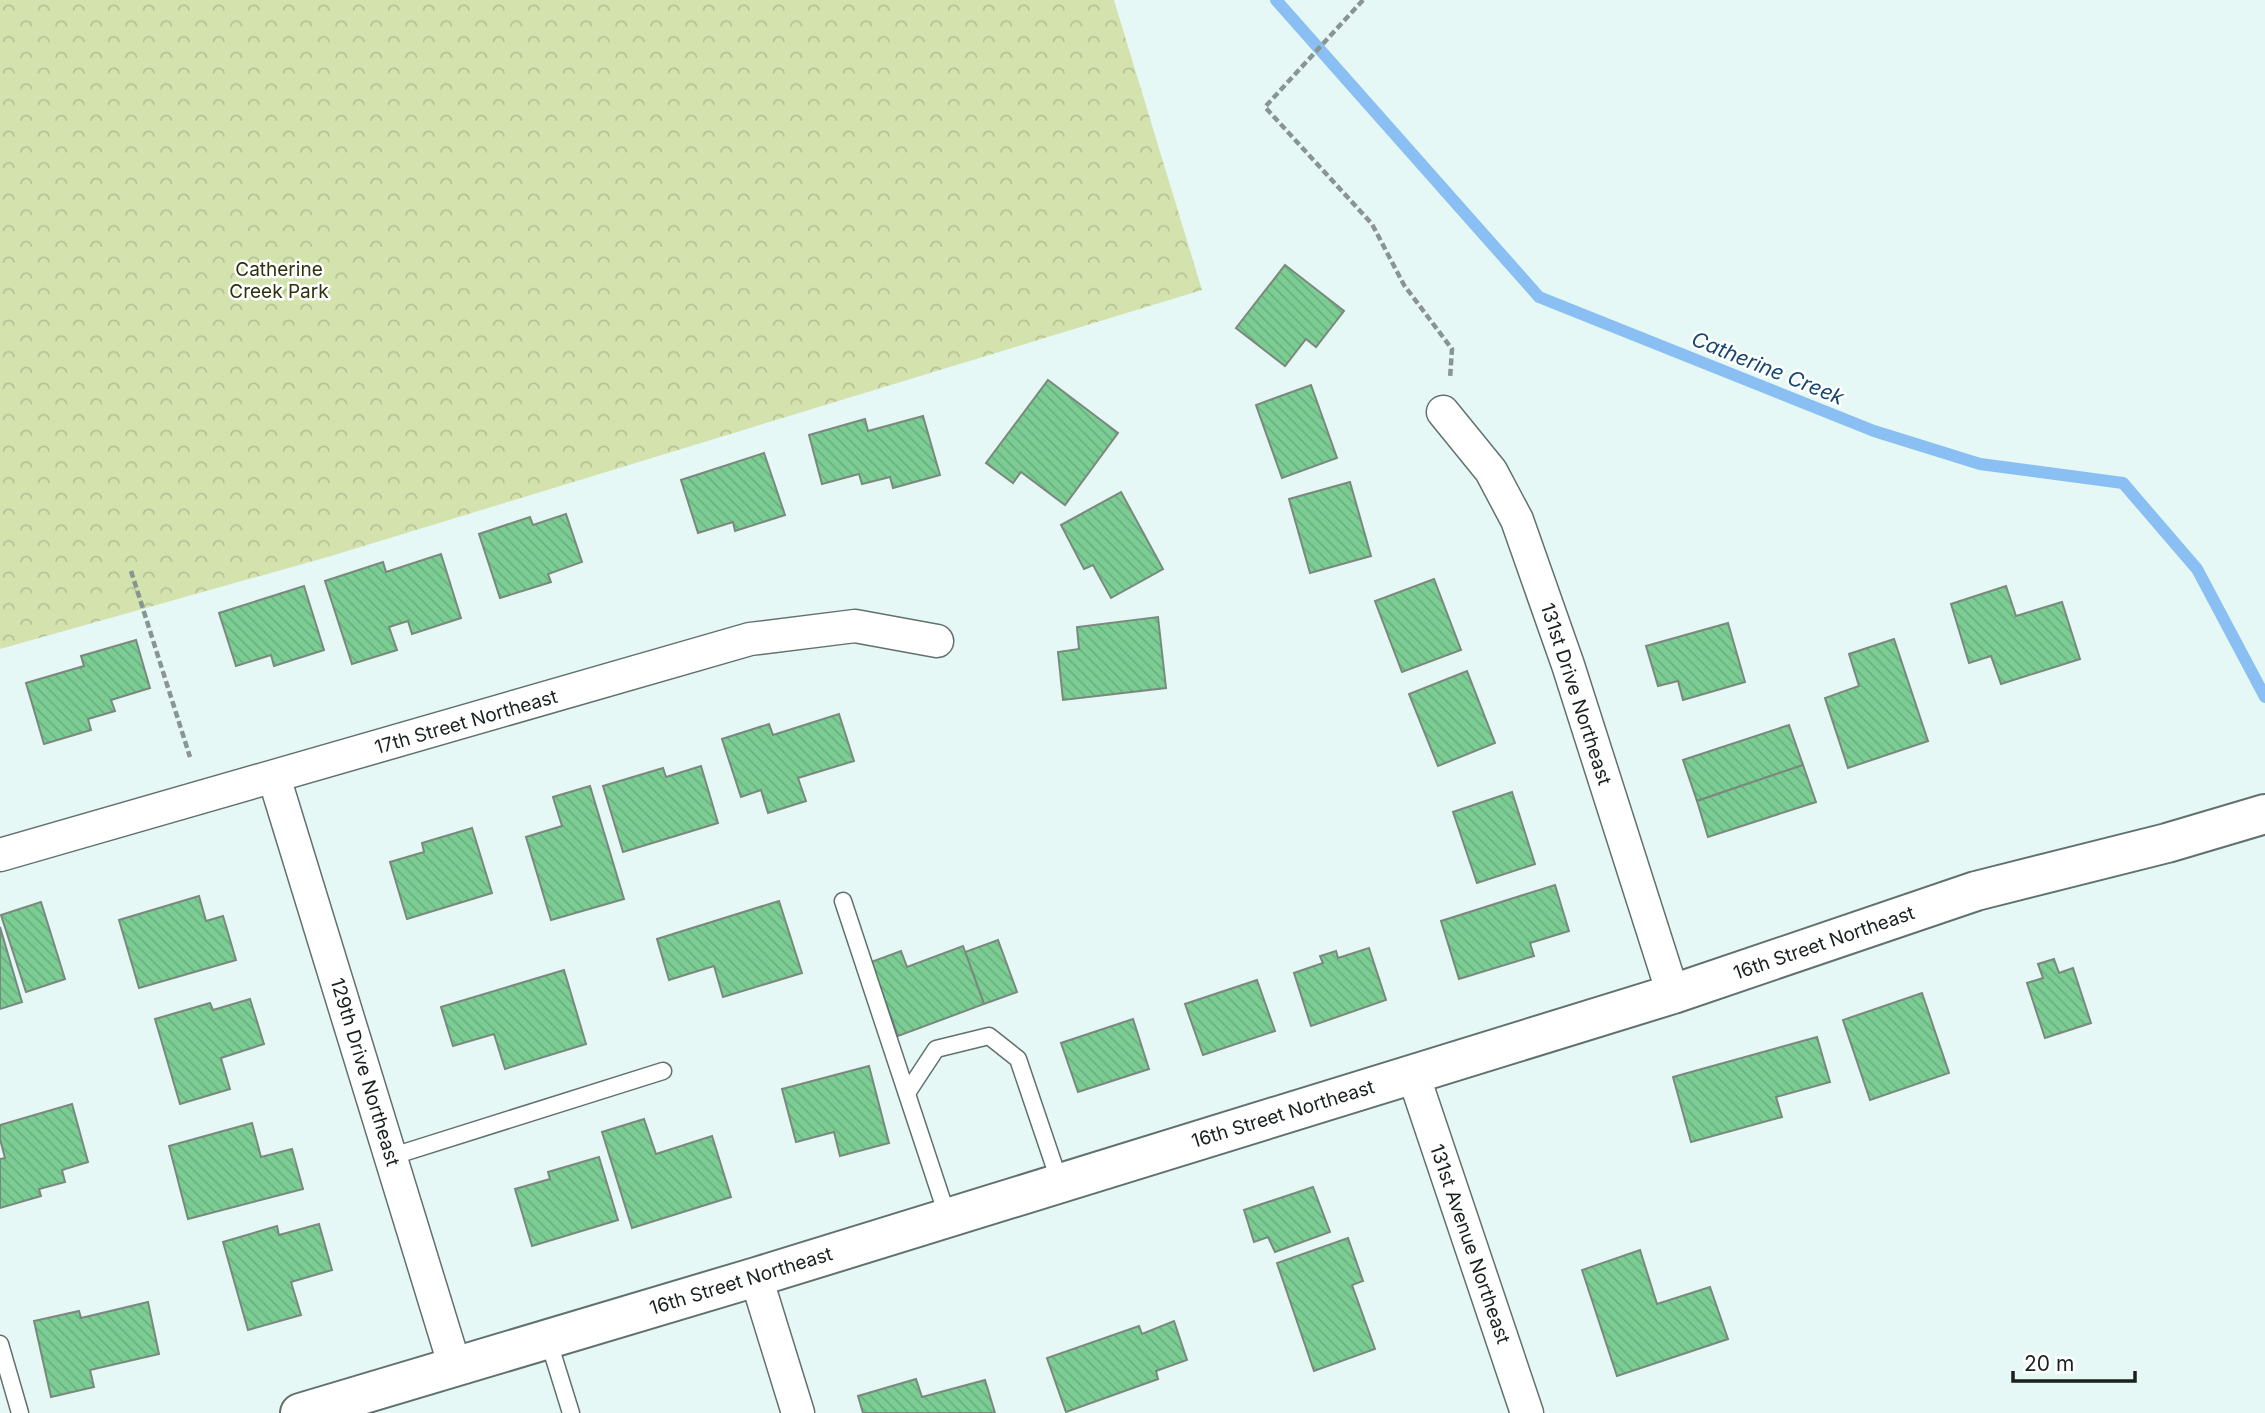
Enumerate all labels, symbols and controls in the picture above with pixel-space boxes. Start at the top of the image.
park label: Catherine Creek Park [229,258,329,303]
water label: Catherine Creek [1688,326,1848,410]
street label: 131st Drive Northeast [1536,600,1616,788]
street label: 17th Street Northeast [372,685,560,759]
street label: 16th Street Northeast [1730,901,1918,985]
street label: 129th Drive Northeast [325,975,405,1169]
street label: 16th Street Northeast [1189,1075,1377,1153]
street label: 131st Avenue Northeast [1425,1141,1515,1347]
street label: 16th Street Northeast [647,1242,835,1320]
scale bar [2013,1340,2136,1384]
text: 20 m [2024,1351,2074,1376]

